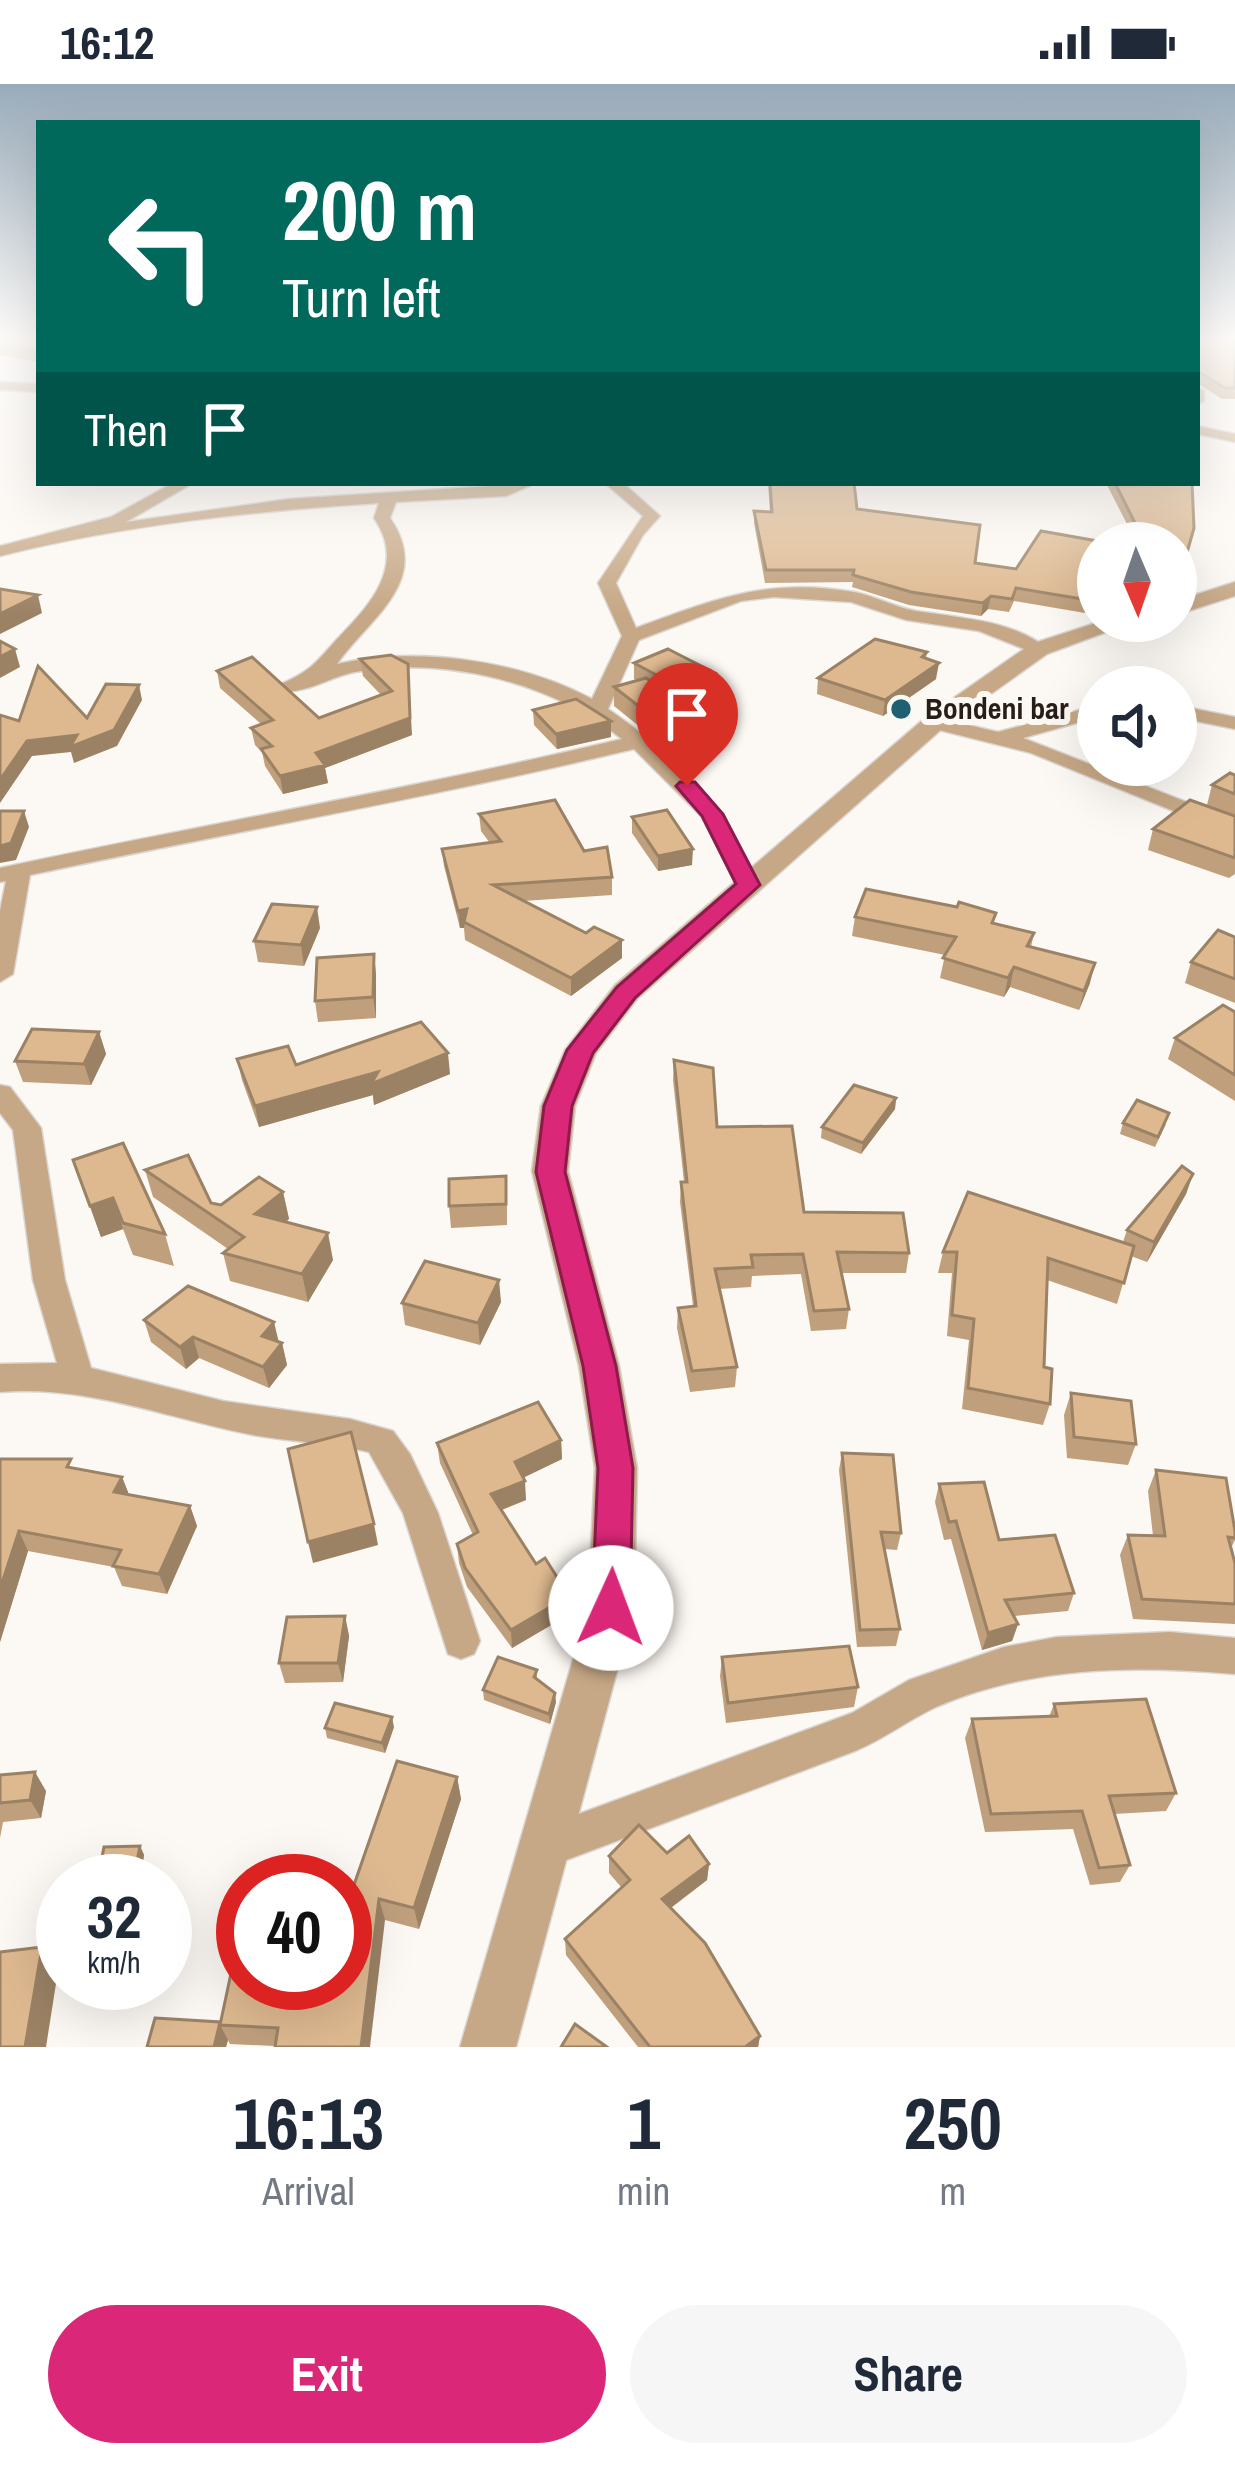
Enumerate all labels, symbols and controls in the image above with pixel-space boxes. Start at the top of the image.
text: 16:12 [60,12,154,73]
text: 200 m [282,153,477,266]
icon: left [84,168,240,324]
text: Turn left [282,261,441,334]
icon: arrive [192,396,258,462]
text: Then [84,399,168,460]
north arrow [1077,522,1197,642]
map controls [1077,522,1197,786]
pin [636,663,738,786]
button: sound [1077,666,1197,786]
icon: arrive [654,681,720,747]
place label: Bondeni bar [925,688,1069,728]
marker: Bondeni bar [888,696,914,722]
position arrow [548,1545,674,1671]
speed limit sign: 40 [216,1854,372,2010]
text: 32 [87,1876,141,1957]
text: km/h [87,1942,141,1982]
text: 16:13 [233,2074,384,2171]
text: 1 [627,2074,660,2171]
text: 250 [903,2074,1002,2171]
text: Arrival [262,2165,355,2217]
text: min [617,2165,670,2217]
text: m [939,2165,966,2217]
button: Exit [48,2305,606,2443]
button: Share [630,2305,1187,2443]

